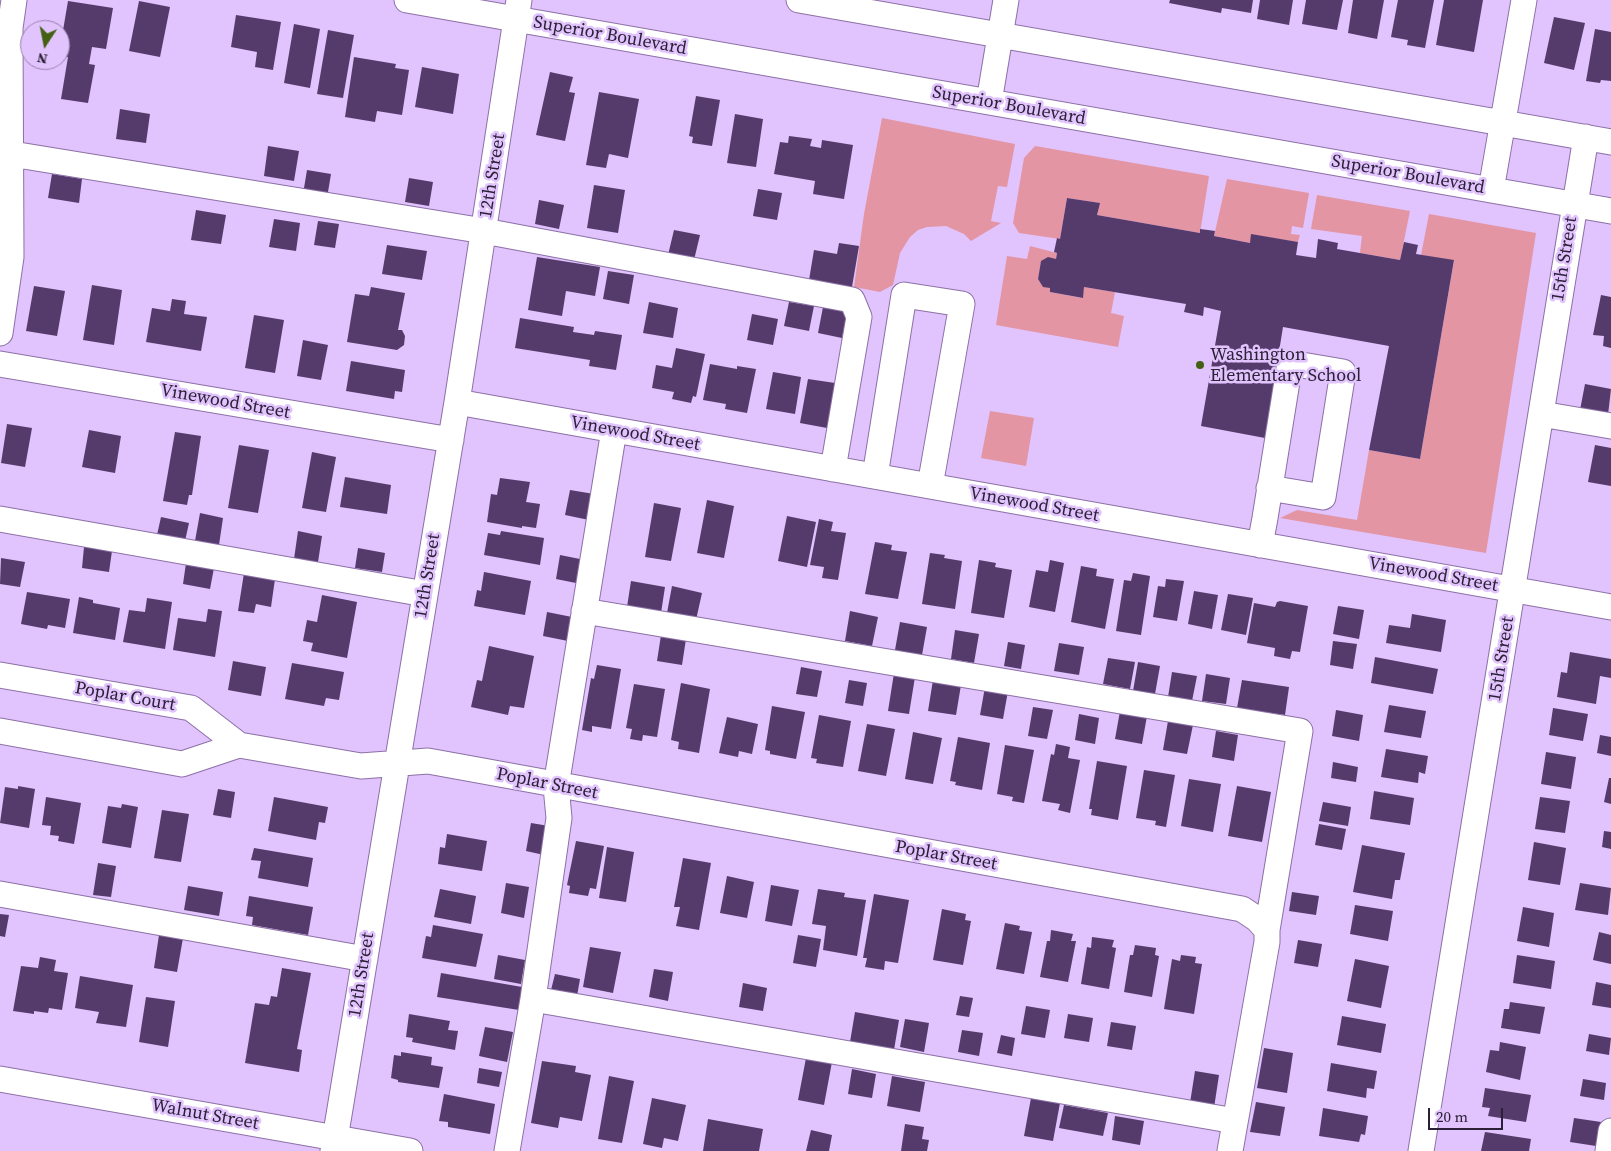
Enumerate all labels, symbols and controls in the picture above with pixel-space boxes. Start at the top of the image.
street label: Superior Boulevard [532,12,688,60]
north arrow [20,20,70,70]
text: N [35,48,49,70]
street label: Superior Boulevard [931,82,1087,130]
street label: 12th Street [476,132,510,220]
street label: Superior Boulevard [1330,151,1486,199]
street label: 15th Street [1548,215,1582,303]
place label: Washington Elementary School [1210,344,1361,386]
marker: Washington Elementary School [1194,359,1206,371]
street label: Vinewood Street [159,380,291,424]
street label: Vinewood Street [569,412,701,456]
street label: Vinewood Street [968,483,1100,527]
street label: 12th Street [411,532,445,620]
street label: Vinewood Street [1367,553,1499,597]
street label: 15th Street [1485,615,1519,703]
street label: Poplar Court [73,678,177,716]
street label: Poplar Street [494,764,600,804]
street label: Poplar Street [893,836,999,876]
street label: 12th Street [345,931,379,1019]
street label: Walnut Street [150,1095,260,1135]
scale bar [1431,1098,1506,1130]
text: 20 m [1436,1106,1468,1127]

